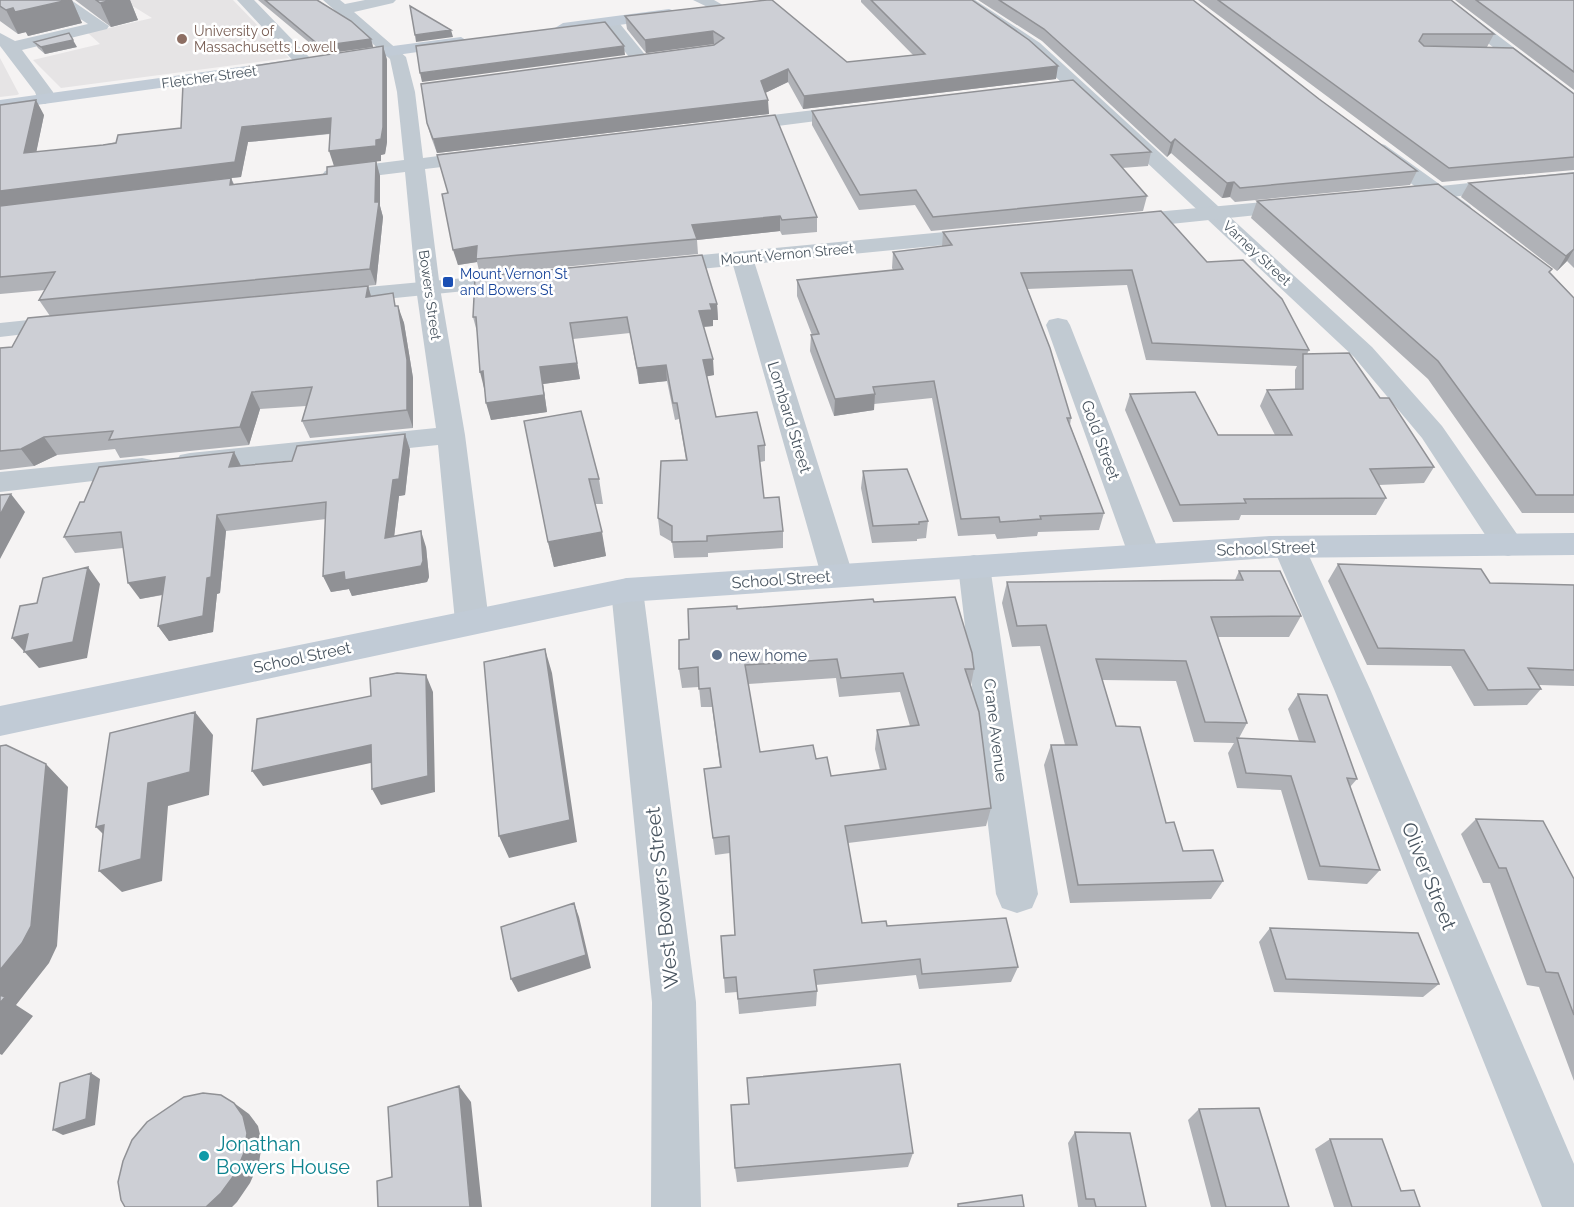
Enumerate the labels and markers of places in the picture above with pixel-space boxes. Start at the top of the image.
place label: University of Massachusetts Lowell [194,23,337,55]
marker: University of Massachusetts Lowell [175,32,189,46]
place label: Mount Vernon St and Bowers St [460,266,568,298]
marker: Mount Vernon St and Bowers St [441,275,455,289]
place label: new home [729,646,807,665]
marker: new home [710,648,724,662]
place label: Jonathan Bowers House [216,1132,350,1179]
marker: Jonathan Bowers House [197,1149,211,1163]

